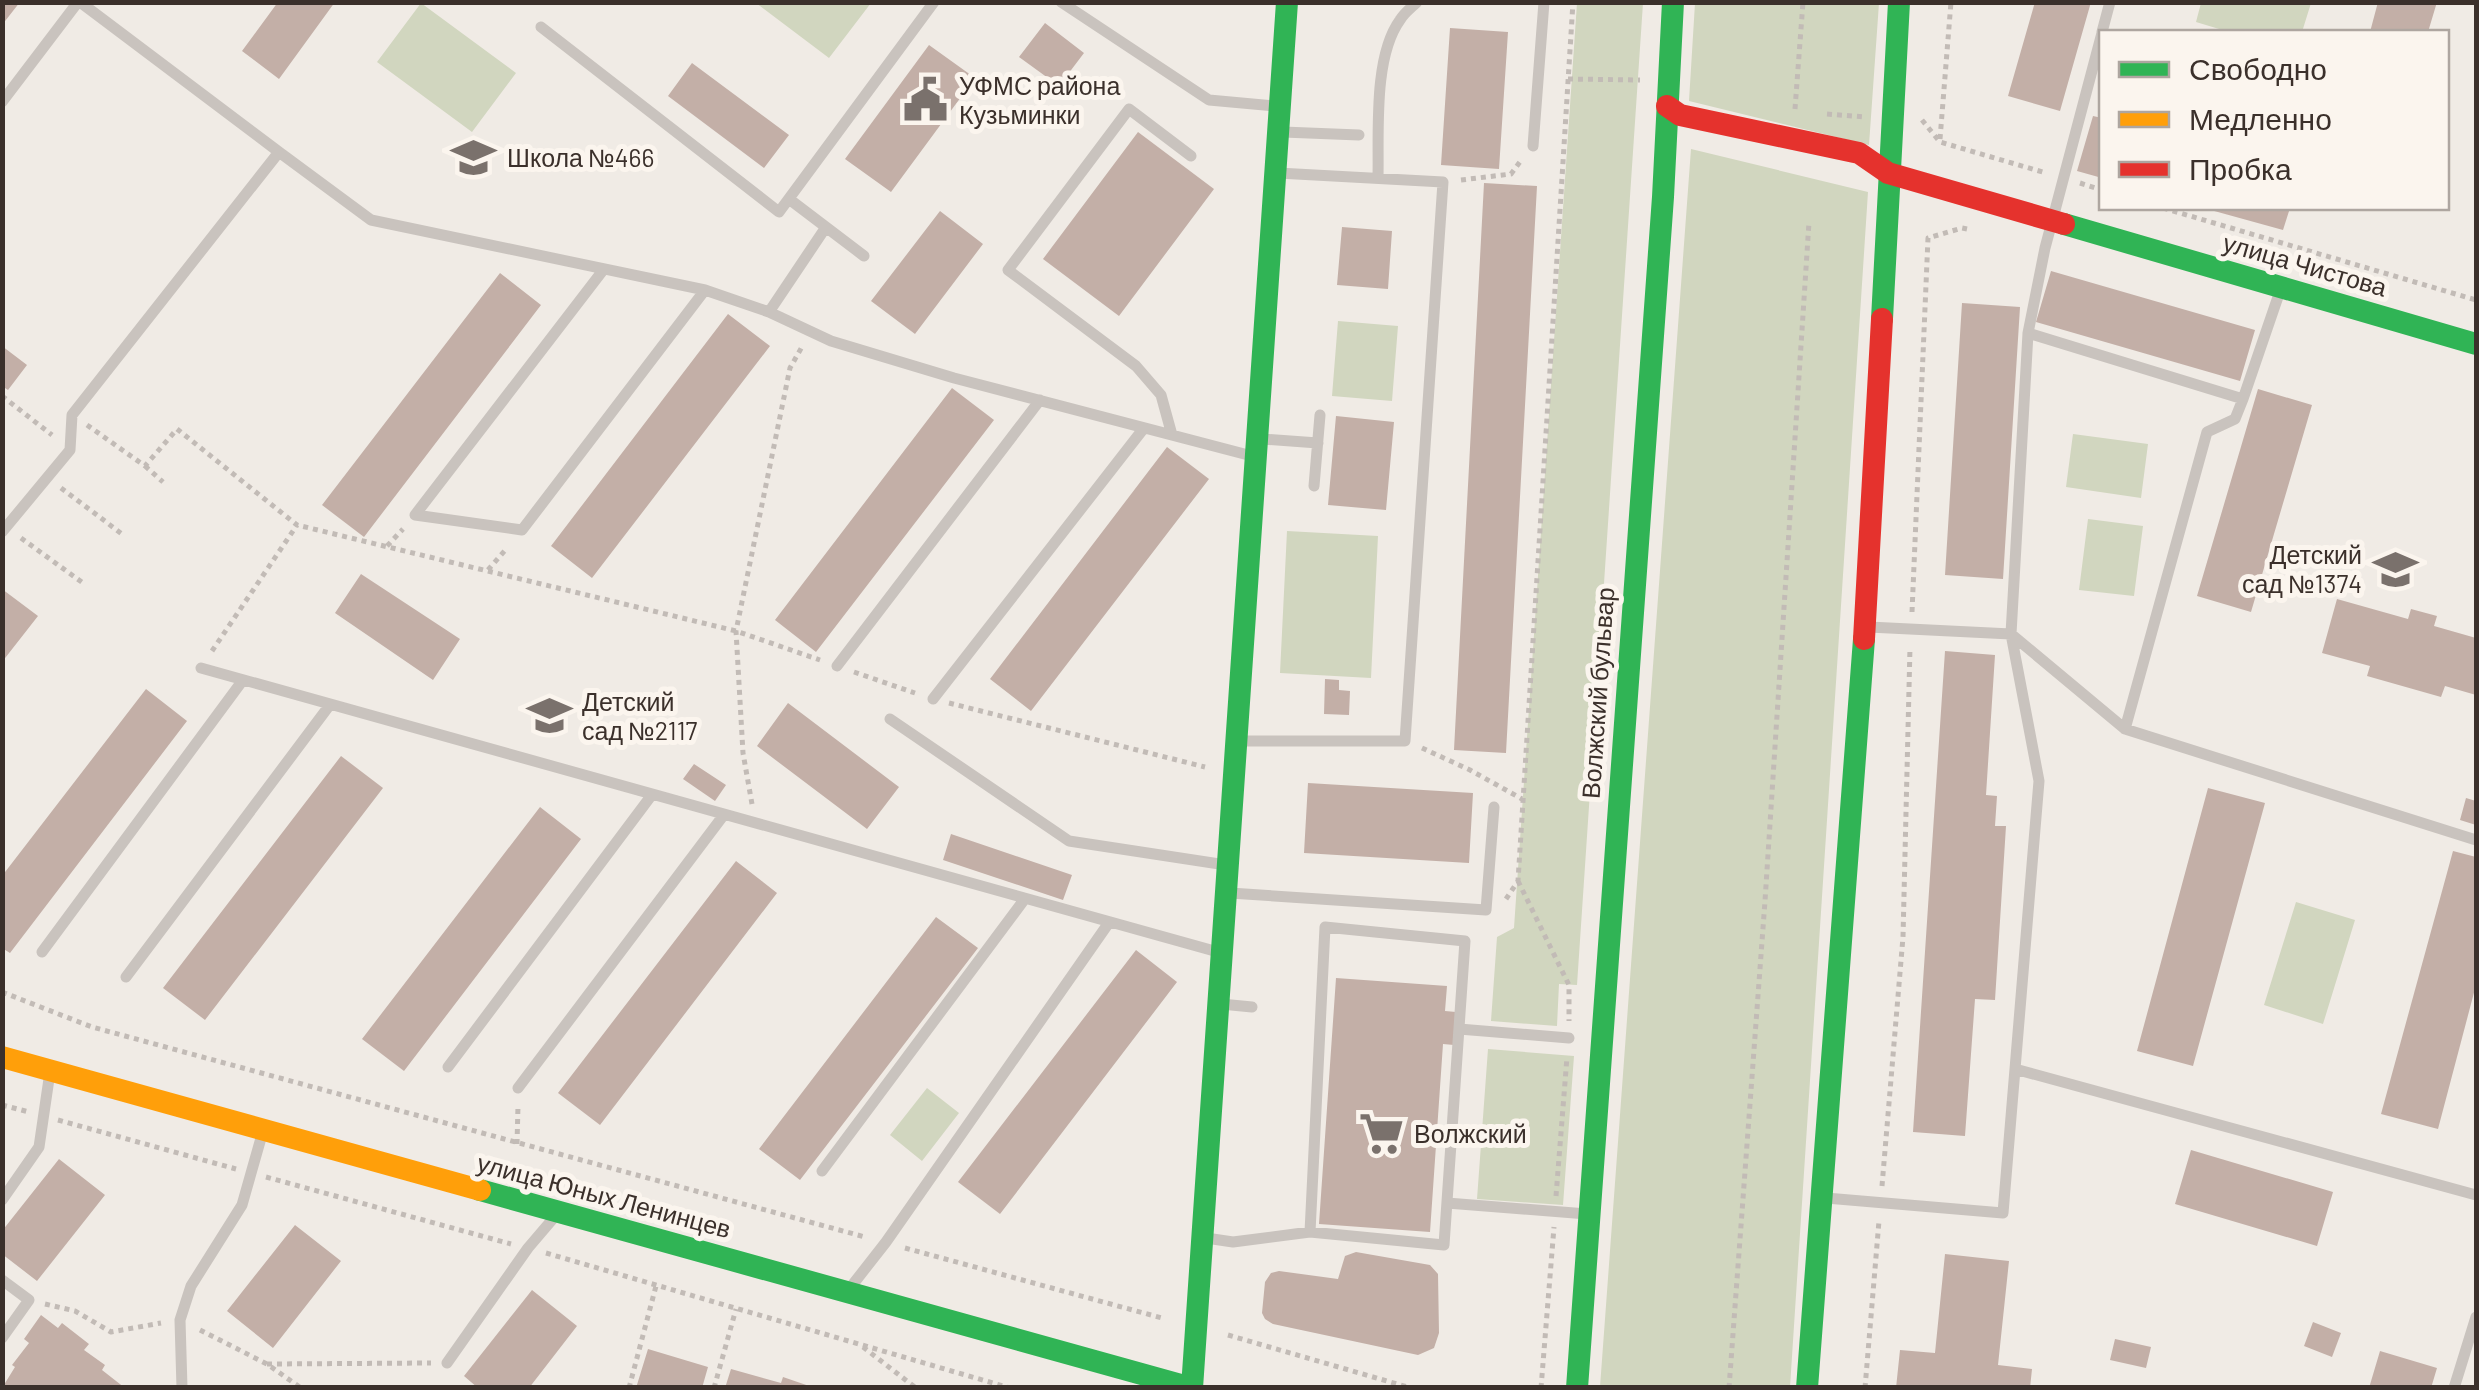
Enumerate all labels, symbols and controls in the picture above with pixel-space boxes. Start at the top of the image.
legend [2099,30,2449,210]
text: Свободно [2189,50,2327,86]
place label: УФМС района Кузьминки [959,70,1120,129]
public building icon: УФМС района Кузьминки [902,76,950,124]
text: Медленно [2189,100,2332,136]
school or university icon: Школа №466 [450,134,498,182]
place label: Школа №466 [507,142,654,172]
text: Пробка [2189,150,2292,186]
street label: улица Чистова [2220,226,2391,302]
place label: Детский сад №1374 [2242,539,2362,598]
school or university icon: Детский сад №1374 [2371,545,2419,593]
street label: Волжский бульвар [1575,586,1619,800]
place label: Детский сад №2117 [582,686,697,745]
school or university icon: Детский сад №2117 [525,692,573,740]
supermarket icon: Волжский [1357,1110,1405,1158]
place label: Волжский [1414,1118,1527,1148]
street label: улица Юных Ленинцев [474,1147,734,1243]

